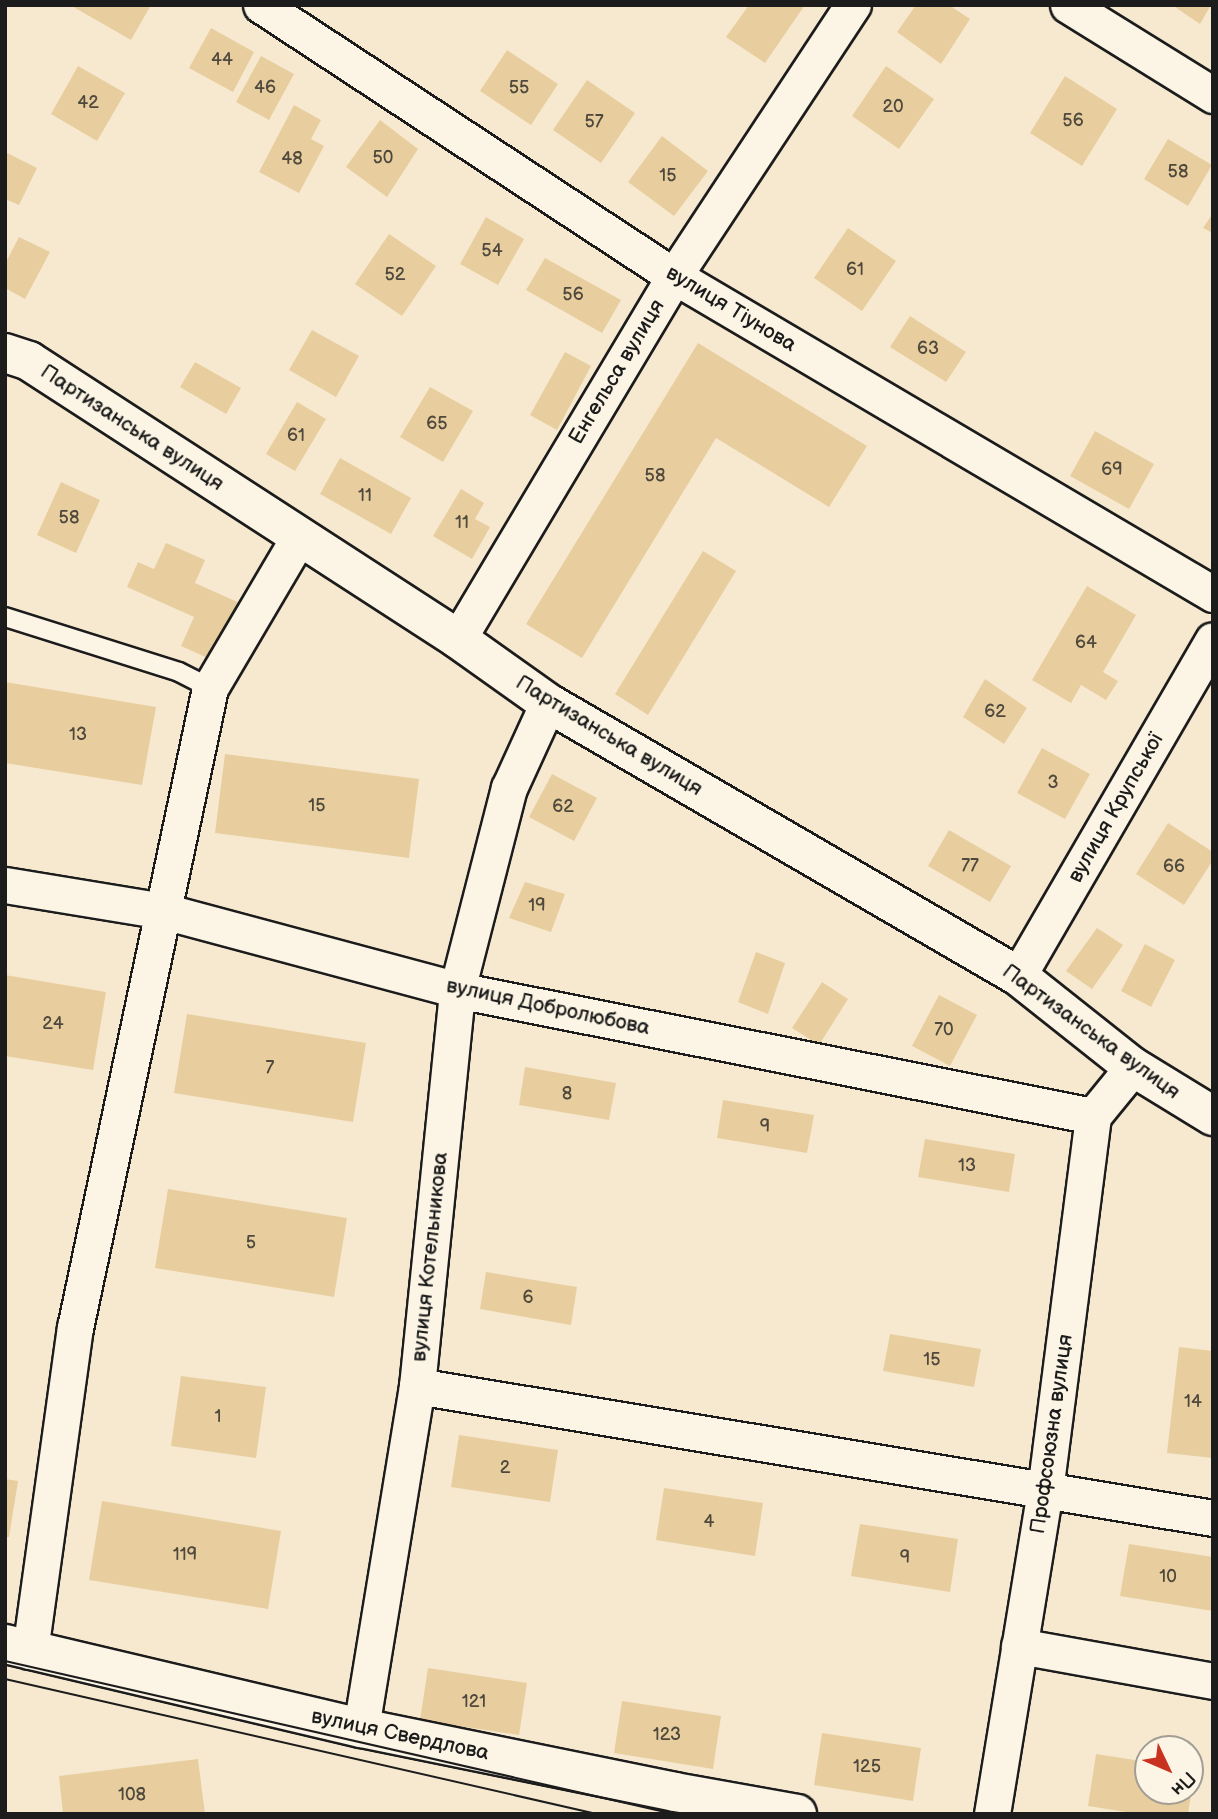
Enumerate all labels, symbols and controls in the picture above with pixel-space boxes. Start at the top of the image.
house number: 44 [211,49,233,71]
house number: 46 [254,77,276,99]
house number: 55 [509,77,529,99]
house number: 42 [77,92,99,114]
house number: 20 [882,96,904,118]
house number: 56 [1062,110,1084,132]
house number: 57 [584,111,604,133]
house number: 50 [373,147,393,169]
house number: 48 [281,148,303,170]
house number: 58 [1168,161,1188,183]
house number: 15 [659,165,677,187]
house number: 54 [481,240,503,262]
house number: 61 [846,259,864,281]
street label: вулиця Тіунова [661,260,801,358]
house number: 52 [385,264,405,286]
house number: 56 [562,284,584,306]
street label: Енгельса вулиця [564,295,670,449]
house number: 63 [917,338,939,360]
street label: Партизанська вулиця [36,359,228,497]
house number: 65 [426,413,448,435]
house number: 61 [287,425,305,447]
house number: 69 [1101,459,1123,481]
house number: 58 [645,465,665,487]
house number: 11 [358,485,372,507]
house number: 58 [59,507,79,529]
house number: 11 [455,512,469,534]
house number: 64 [1075,632,1097,654]
street label: Партизанська вулиця [511,670,707,802]
house number: 62 [984,701,1006,723]
house number: 13 [69,724,87,746]
street label: вулиця Крупської [1063,729,1169,887]
house number: 3 [1047,772,1059,794]
house number: 15 [308,795,326,817]
house number: 62 [552,796,574,818]
house number: 77 [961,855,979,877]
house number: 66 [1163,856,1185,878]
house number: 19 [528,895,546,917]
street label: Партизанська вулиця [997,959,1185,1105]
street label: вулиця Добролюбова [444,973,652,1041]
house number: 24 [42,1013,64,1035]
house number: 70 [934,1019,954,1041]
house number: 7 [266,1057,274,1079]
house number: 8 [562,1083,572,1105]
house number: 9 [760,1116,770,1138]
street label: вулиця Котельникова [406,1151,454,1363]
house number: 13 [958,1155,976,1177]
house number: 5 [246,1232,256,1254]
house number: 6 [523,1287,533,1309]
street label: Профсоюзна вулиця [1026,1333,1078,1535]
house number: 15 [923,1349,941,1371]
house number: 14 [1184,1391,1202,1413]
house number: 1 [215,1406,221,1428]
house number: 2 [500,1457,510,1479]
house number: 4 [704,1511,714,1533]
house number: 119 [173,1544,197,1566]
house number: 9 [900,1547,910,1569]
house number: 10 [1159,1566,1177,1588]
house number: 121 [462,1691,486,1713]
street label: вулиця Свердлова [309,1704,491,1766]
house number: 123 [653,1724,681,1746]
north arrow [1134,1735,1204,1805]
house number: 125 [853,1756,881,1778]
text: Пн [1166,1766,1200,1801]
house number: 108 [118,1784,146,1806]

